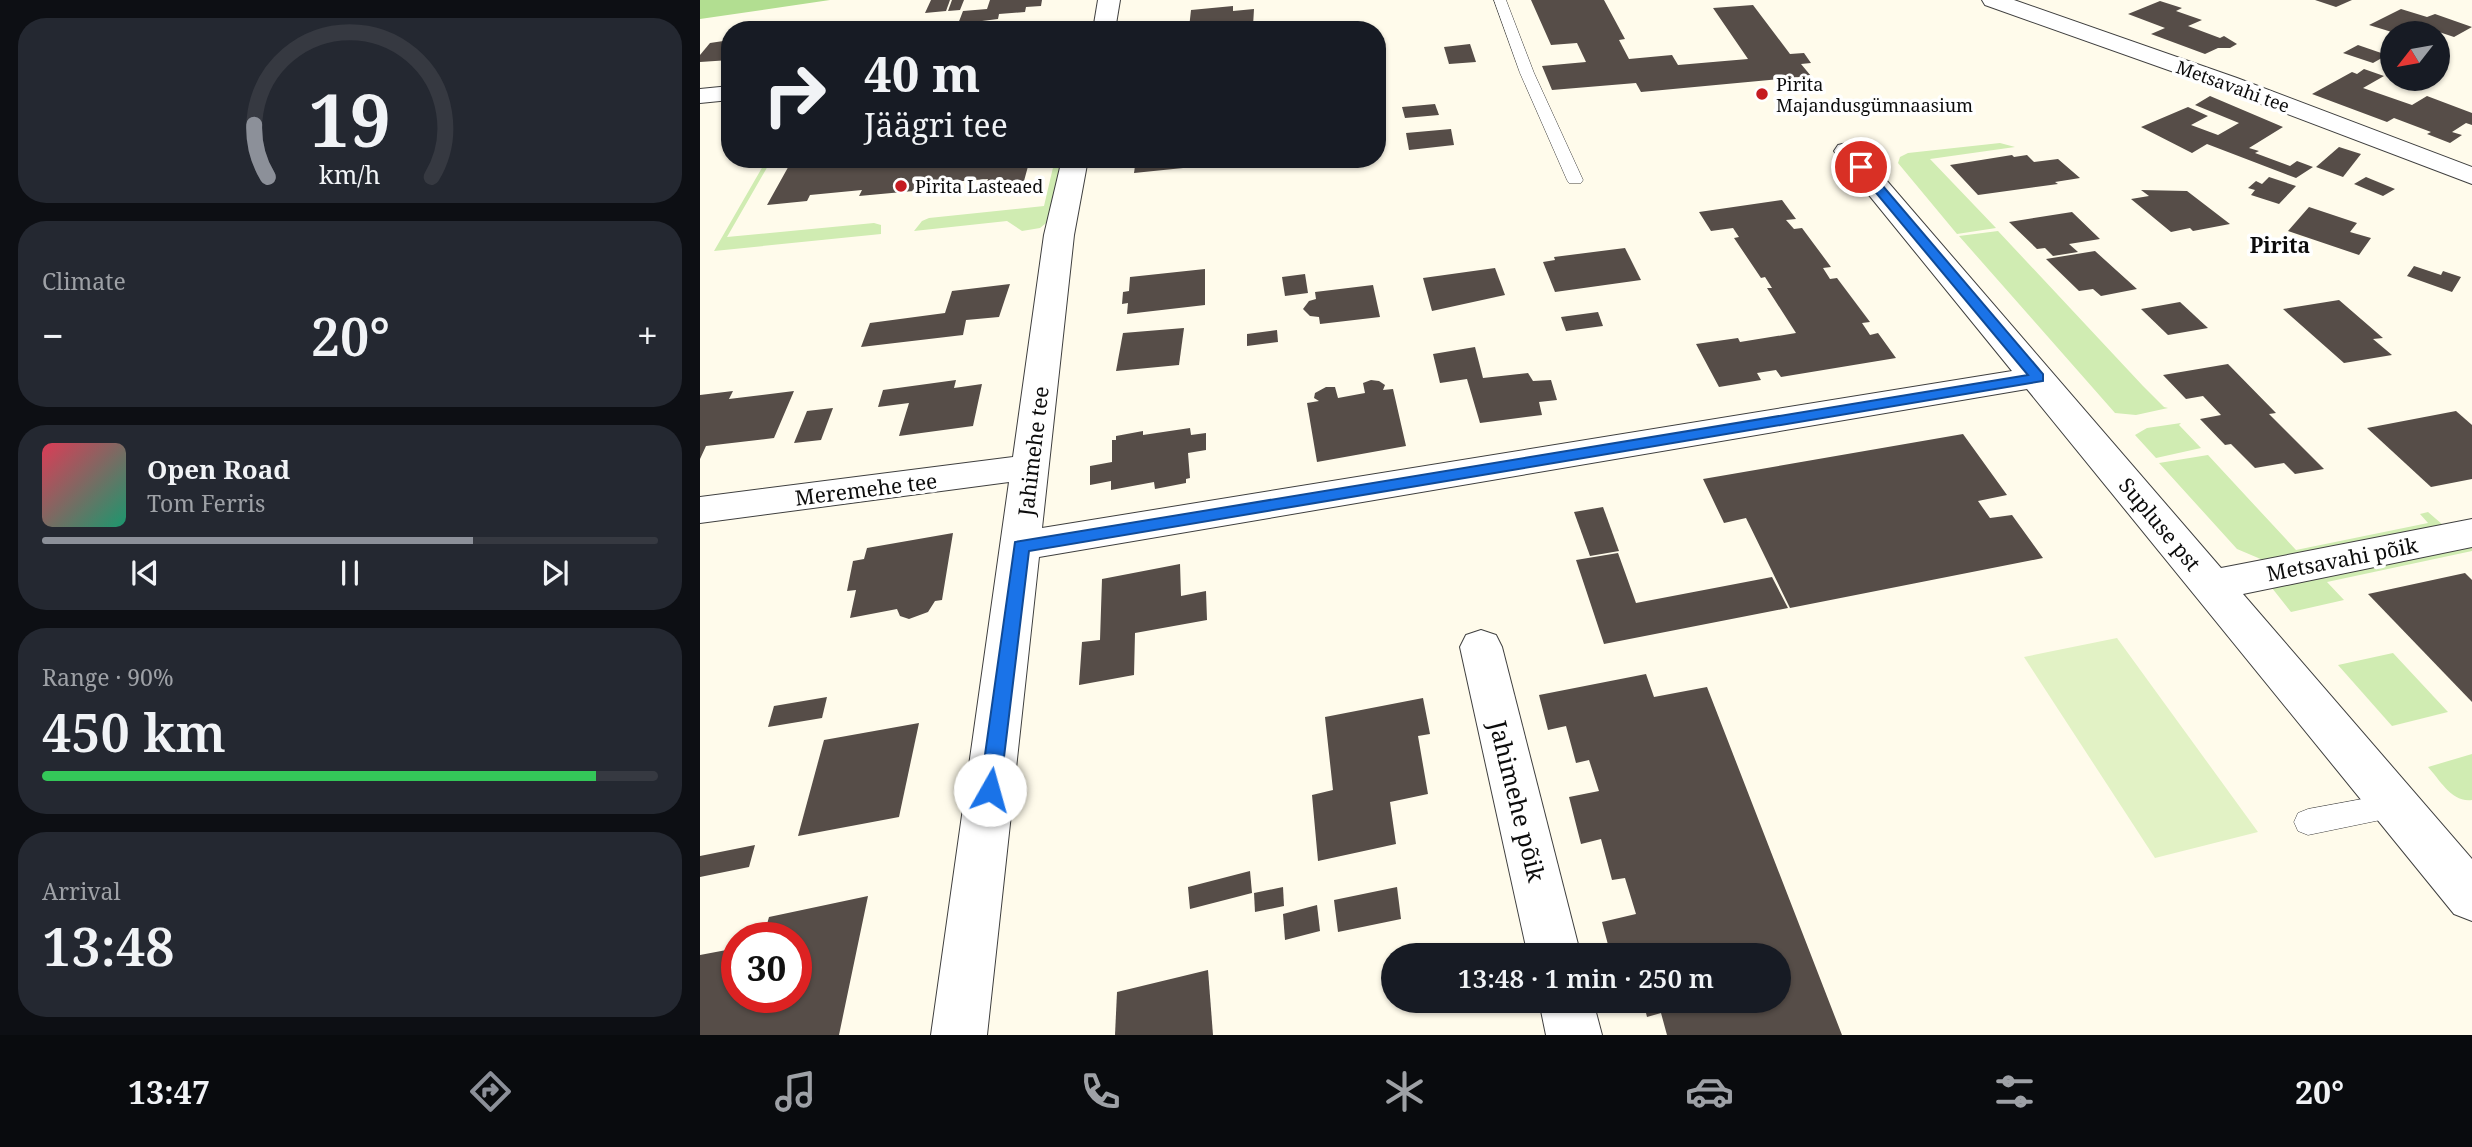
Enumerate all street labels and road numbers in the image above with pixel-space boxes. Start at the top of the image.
street label: Metsavahi tee [2173,54,2293,118]
street label: Jahimehe tee [1011,385,1055,518]
street label: Meremehe tee [793,466,939,512]
street label: Supluse pst [2113,472,2207,576]
street label: Metsavahi põik [2264,531,2421,587]
street label: Jahimehe põik [1482,716,1554,886]

